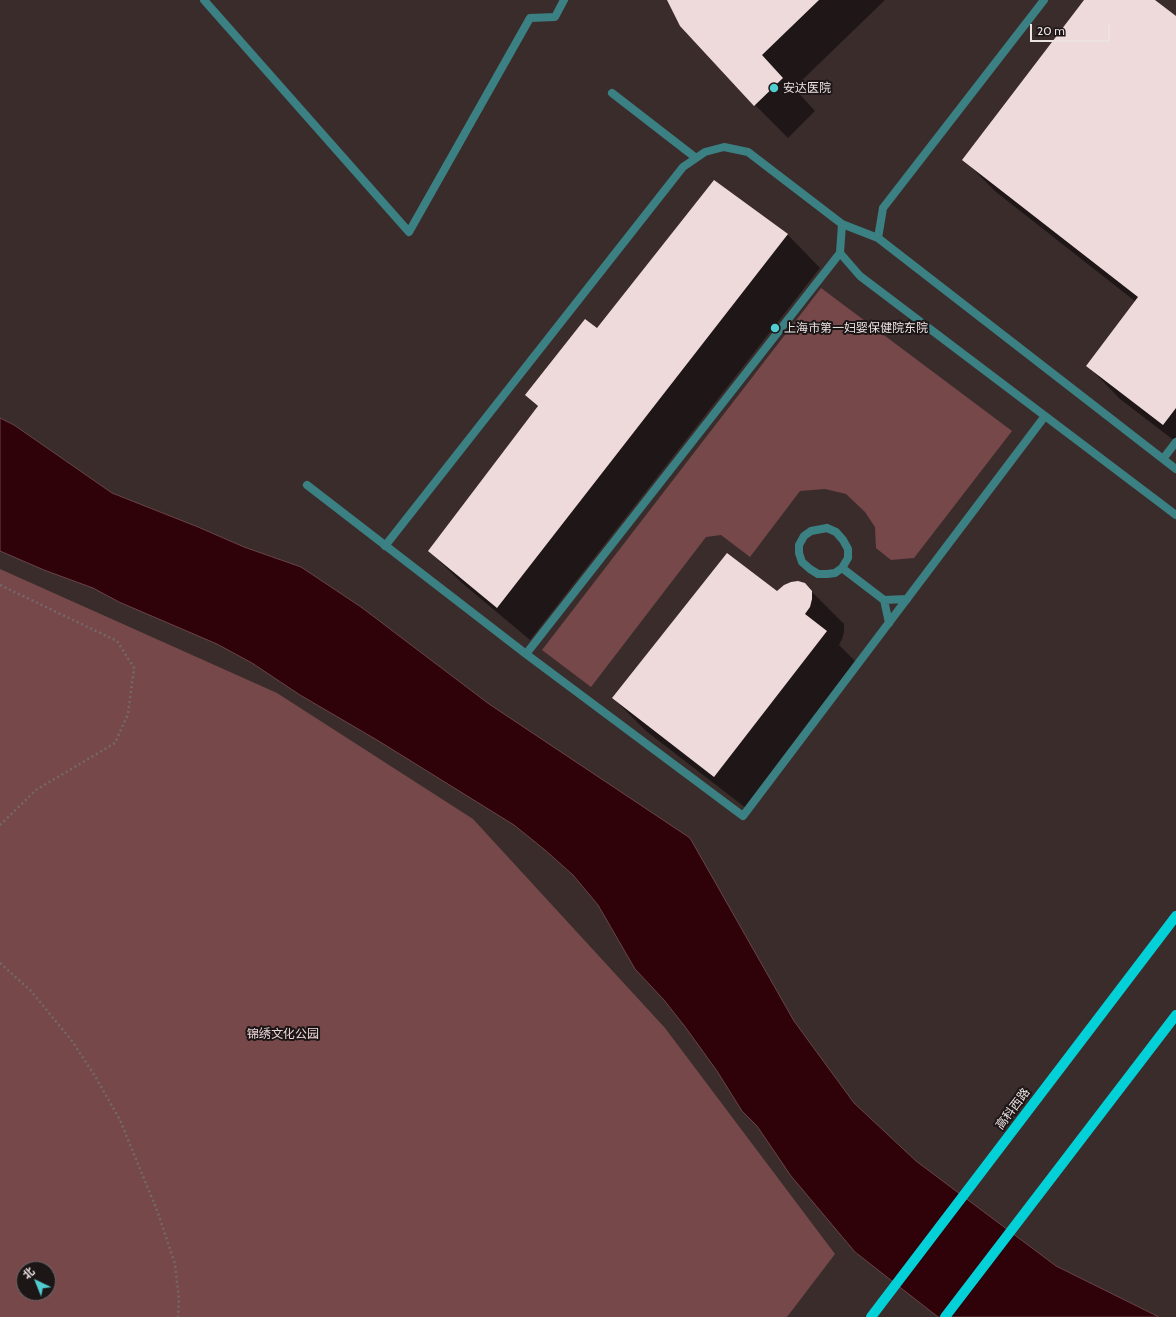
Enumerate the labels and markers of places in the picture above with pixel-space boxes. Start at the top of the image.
place label: 安达医院 [783,81,831,95]
marker: 安达医院 [768,82,780,94]
place label: 上海市第一妇婴保健院东院 [784,321,928,335]
marker: 上海市第一妇婴保健院东院 [769,322,781,334]

